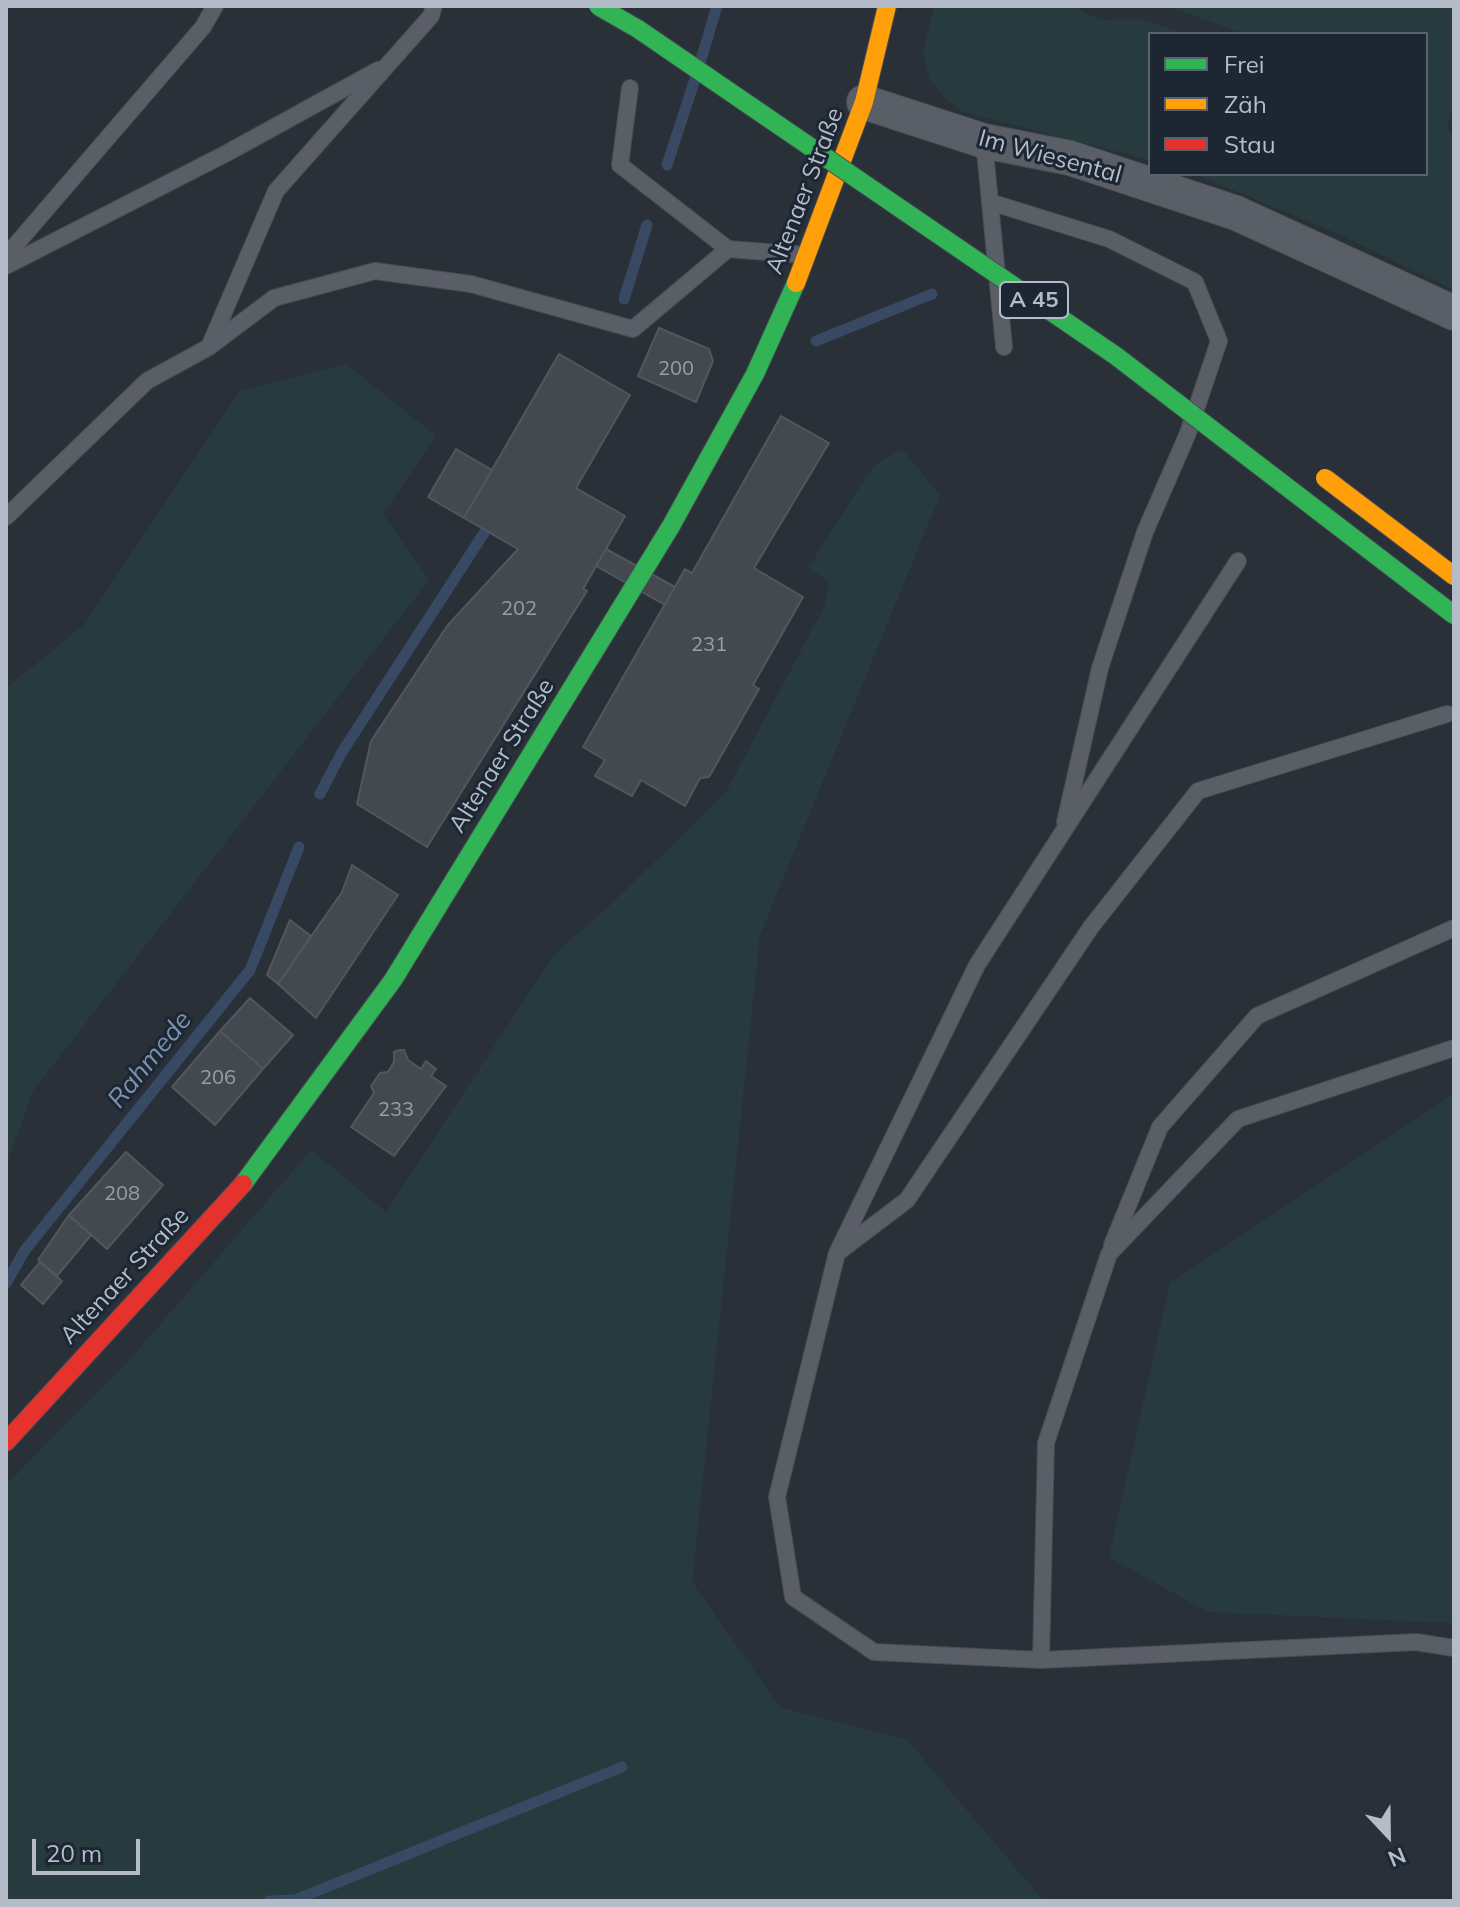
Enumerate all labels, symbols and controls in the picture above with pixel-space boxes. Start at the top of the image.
legend [1148,32,1428,176]
text: Frei [1224,49,1265,79]
text: Zäh [1224,89,1267,119]
street label: Altenaer Straße [760,104,850,278]
street label: Im Wiesental [975,124,1125,190]
text: Stau [1224,129,1276,159]
road number: A 45 [1000,282,1068,318]
house number: 200 [658,357,694,381]
house number: 202 [501,597,537,621]
house number: 231 [691,633,727,657]
street label: Altenaer Straße [443,674,561,838]
water label: Rahmede [102,1005,198,1115]
house number: 206 [200,1066,236,1090]
house number: 233 [378,1098,414,1122]
house number: 208 [104,1182,140,1206]
street label: Altenaer Straße [55,1202,195,1350]
north arrow [1348,1795,1428,1875]
scale bar [36,1823,144,1873]
text: 20 m [46,1838,102,1868]
text: N [1384,1841,1410,1873]

